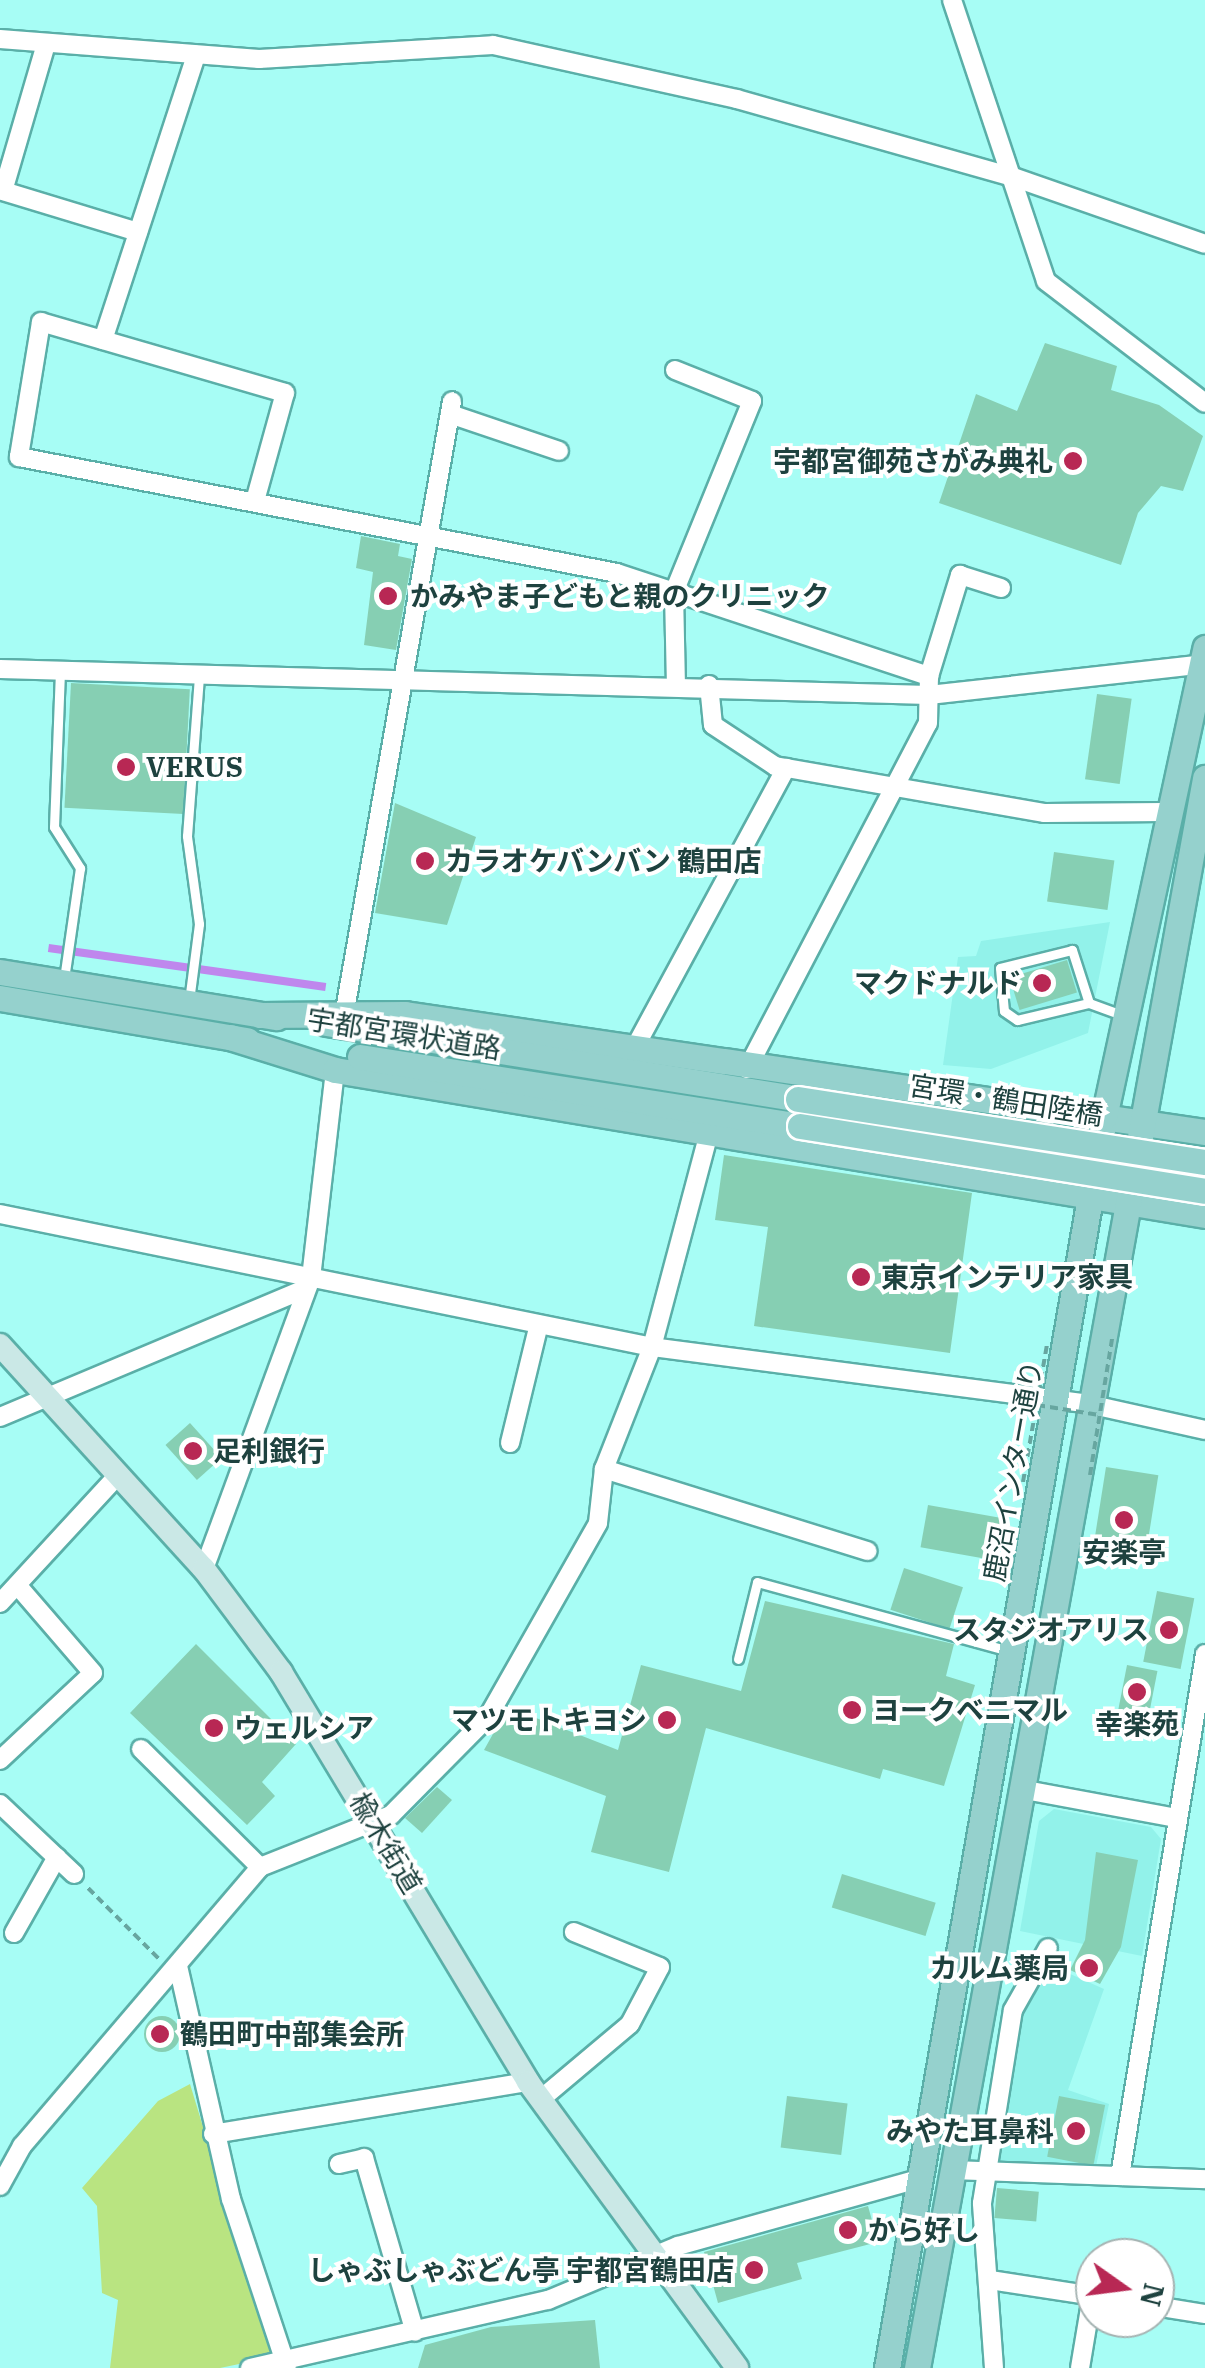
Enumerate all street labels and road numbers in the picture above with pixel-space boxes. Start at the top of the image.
street label: 宇都宮環状道路 [305,1002,503,1066]
street label: 宮環・鶴田陸橋 [907,1068,1105,1132]
street label: 鹿沼インター通り [977,1358,1049,1584]
street label: 楡木街道 [343,1786,429,1900]

